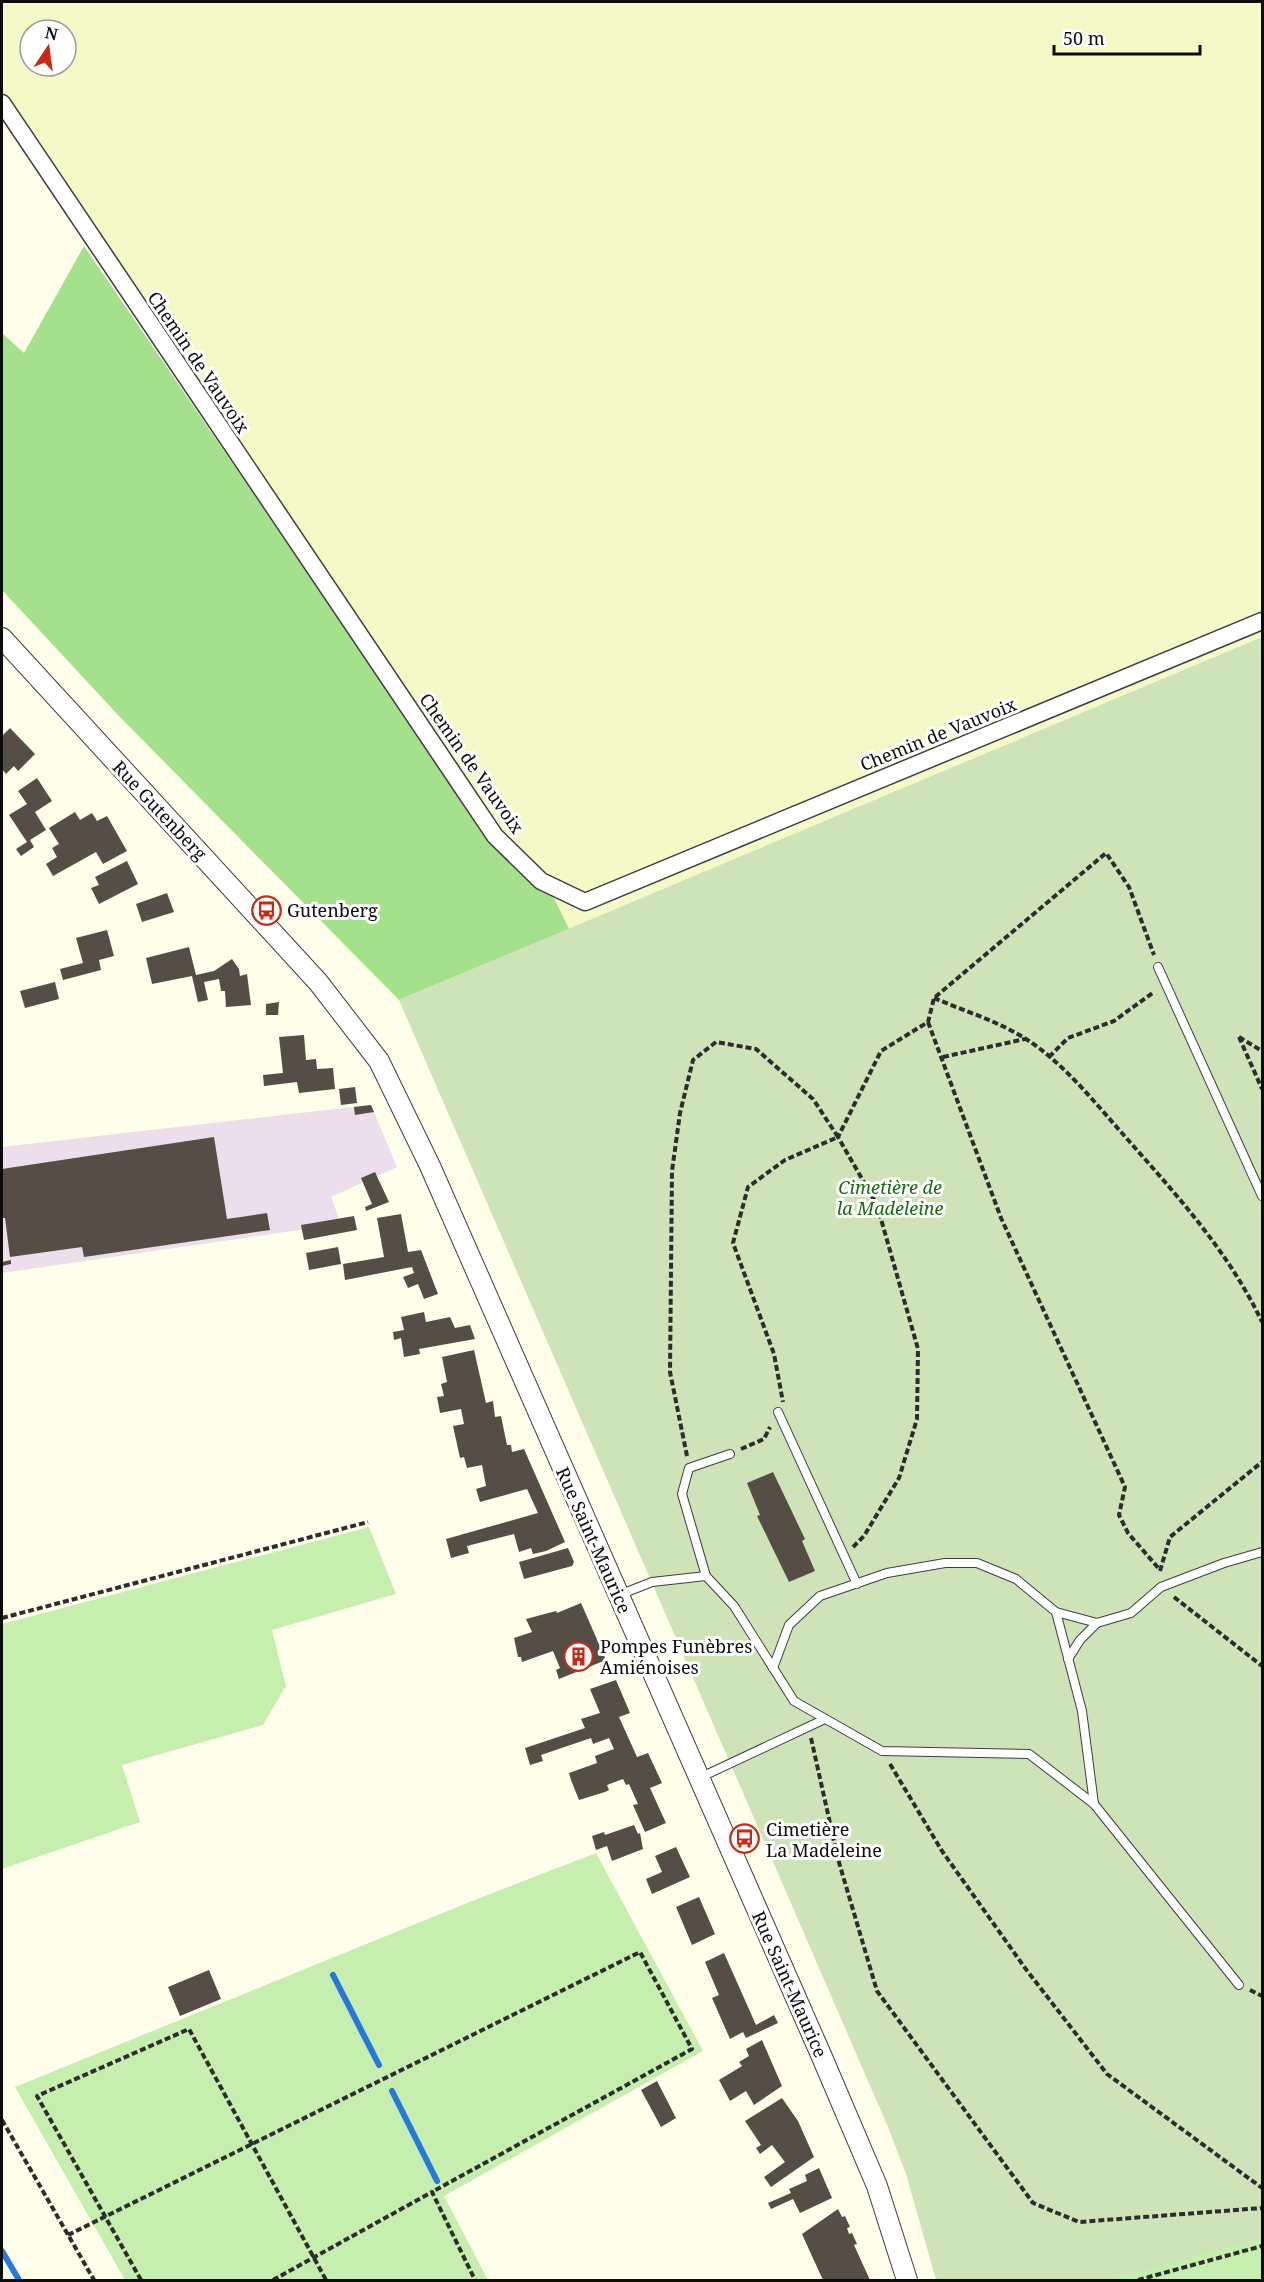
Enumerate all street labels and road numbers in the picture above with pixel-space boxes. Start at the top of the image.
street label: Chemin de Vauvoix [143,286,256,438]
street label: Chemin de Vauvoix [415,688,530,838]
street label: Chemin de Vauvoix [856,692,1020,776]
street label: Rue Gutenberg [107,755,213,865]
street label: Rue Saint-Maurice [551,1463,637,1617]
street label: Rue Saint-Maurice [747,1907,833,2061]

